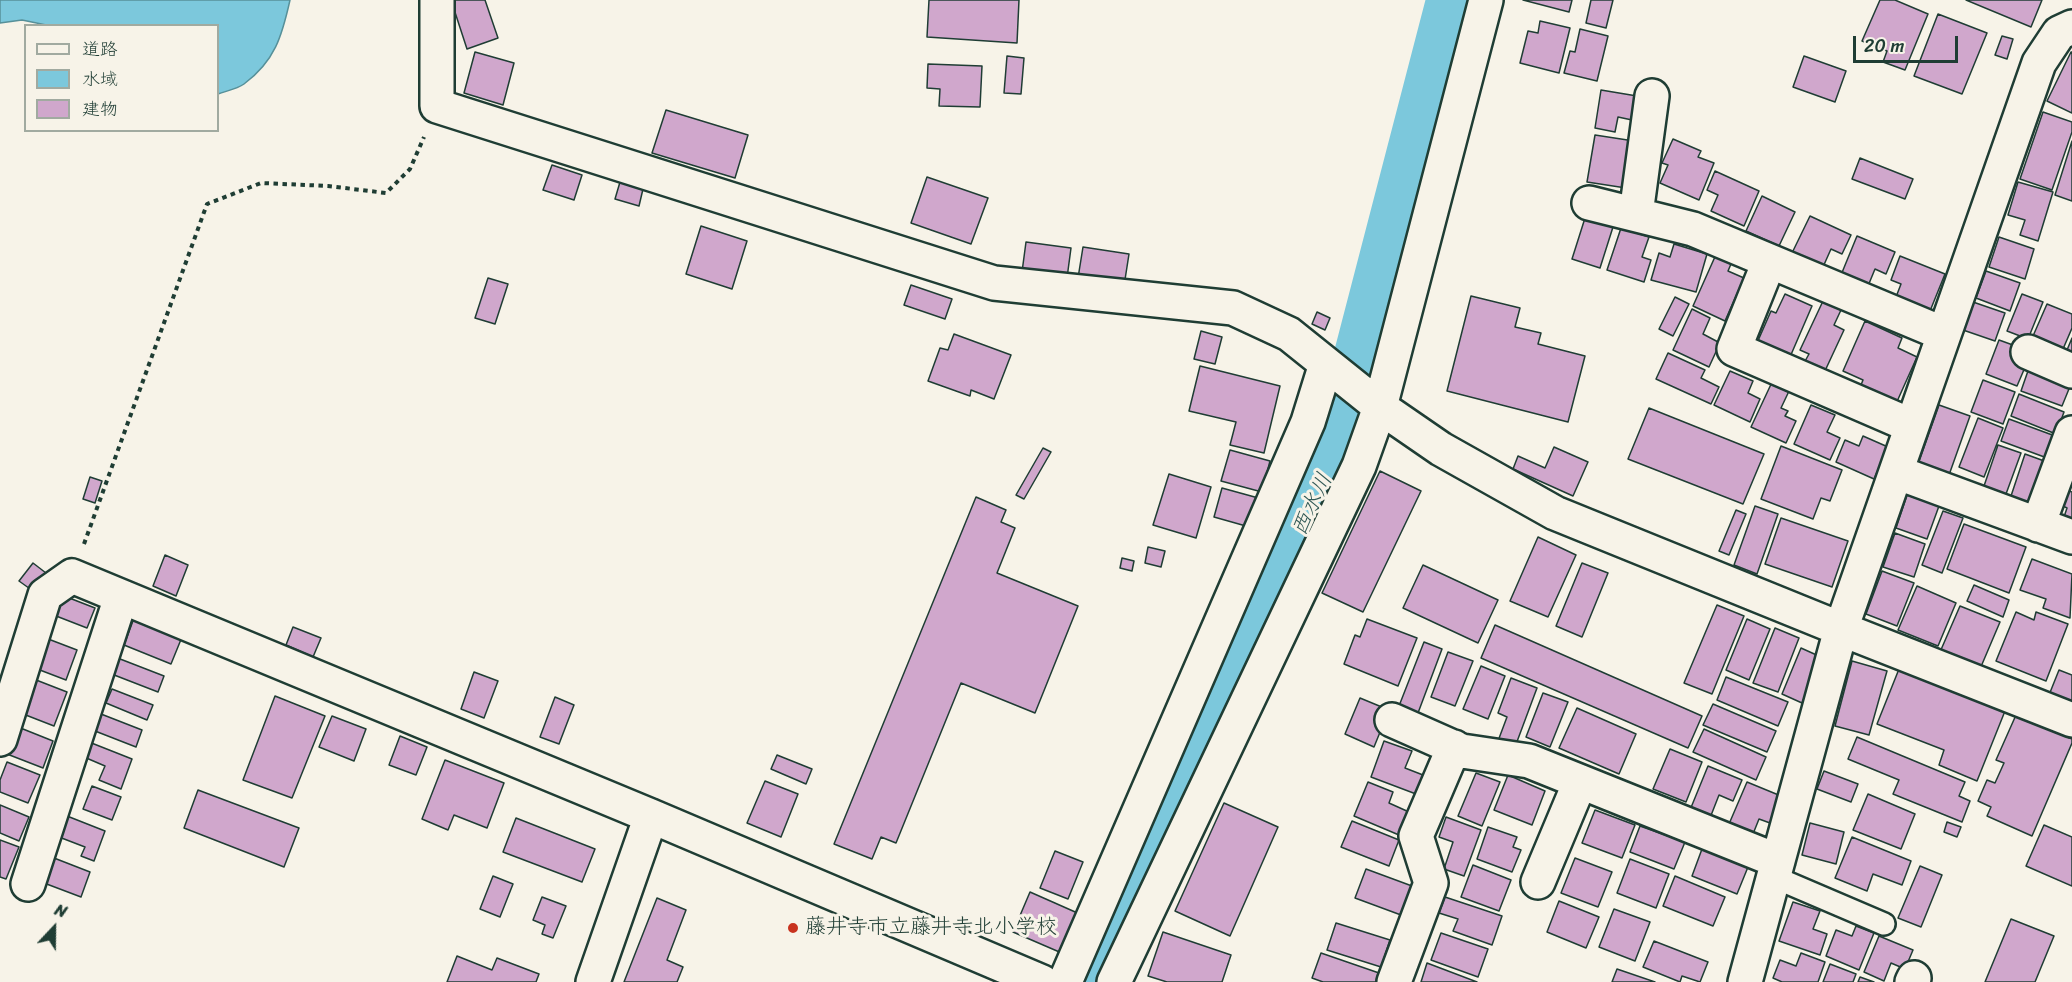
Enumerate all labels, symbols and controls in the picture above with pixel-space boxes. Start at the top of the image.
legend [24,24,219,132]
scale bar [1856,24,1961,62]
text: 20 m [1864,30,1904,62]
text: 道路 [82,33,118,65]
text: 水域 [82,63,118,95]
text: 建物 [82,93,118,125]
water label: 西水川 [1287,470,1339,540]
text: N [50,895,72,926]
north arrow [24,898,84,958]
place label: 藤井寺市立藤井寺北小学校 [805,915,1057,941]
marker: 藤井寺市立藤井寺北小学校 [786,921,800,935]

